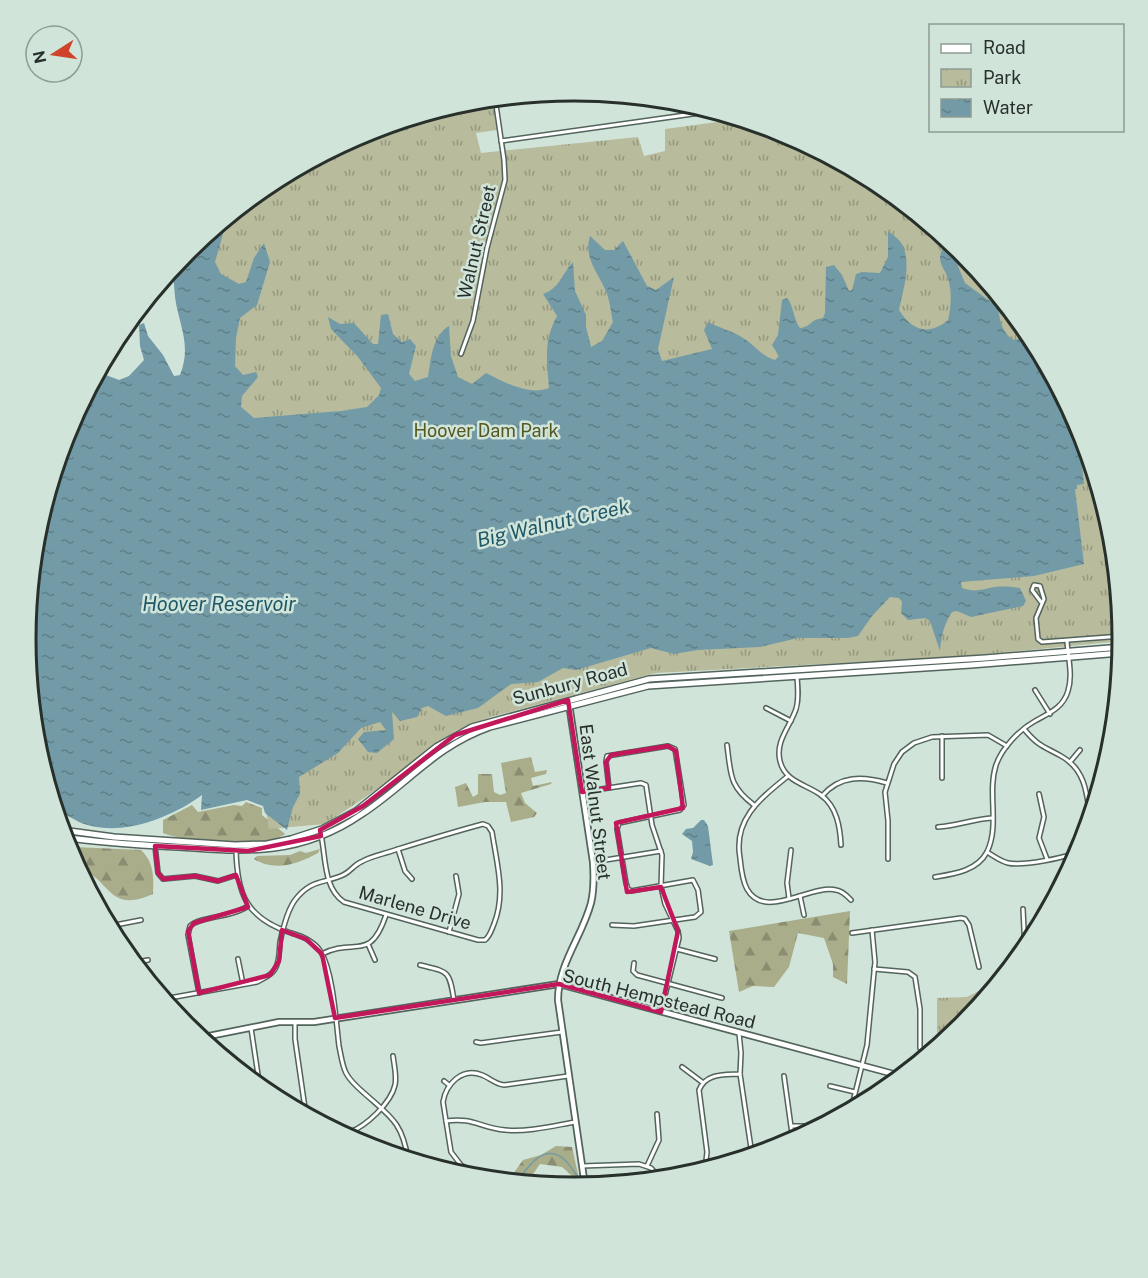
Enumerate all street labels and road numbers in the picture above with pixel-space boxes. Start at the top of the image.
street label: Walnut Street [453,183,500,301]
street label: Sunbury Road [510,658,630,709]
street label: East Walnut Street [575,723,616,881]
street label: Marlene Drive [356,881,474,934]
street label: South Hempstead Road [561,964,758,1033]

